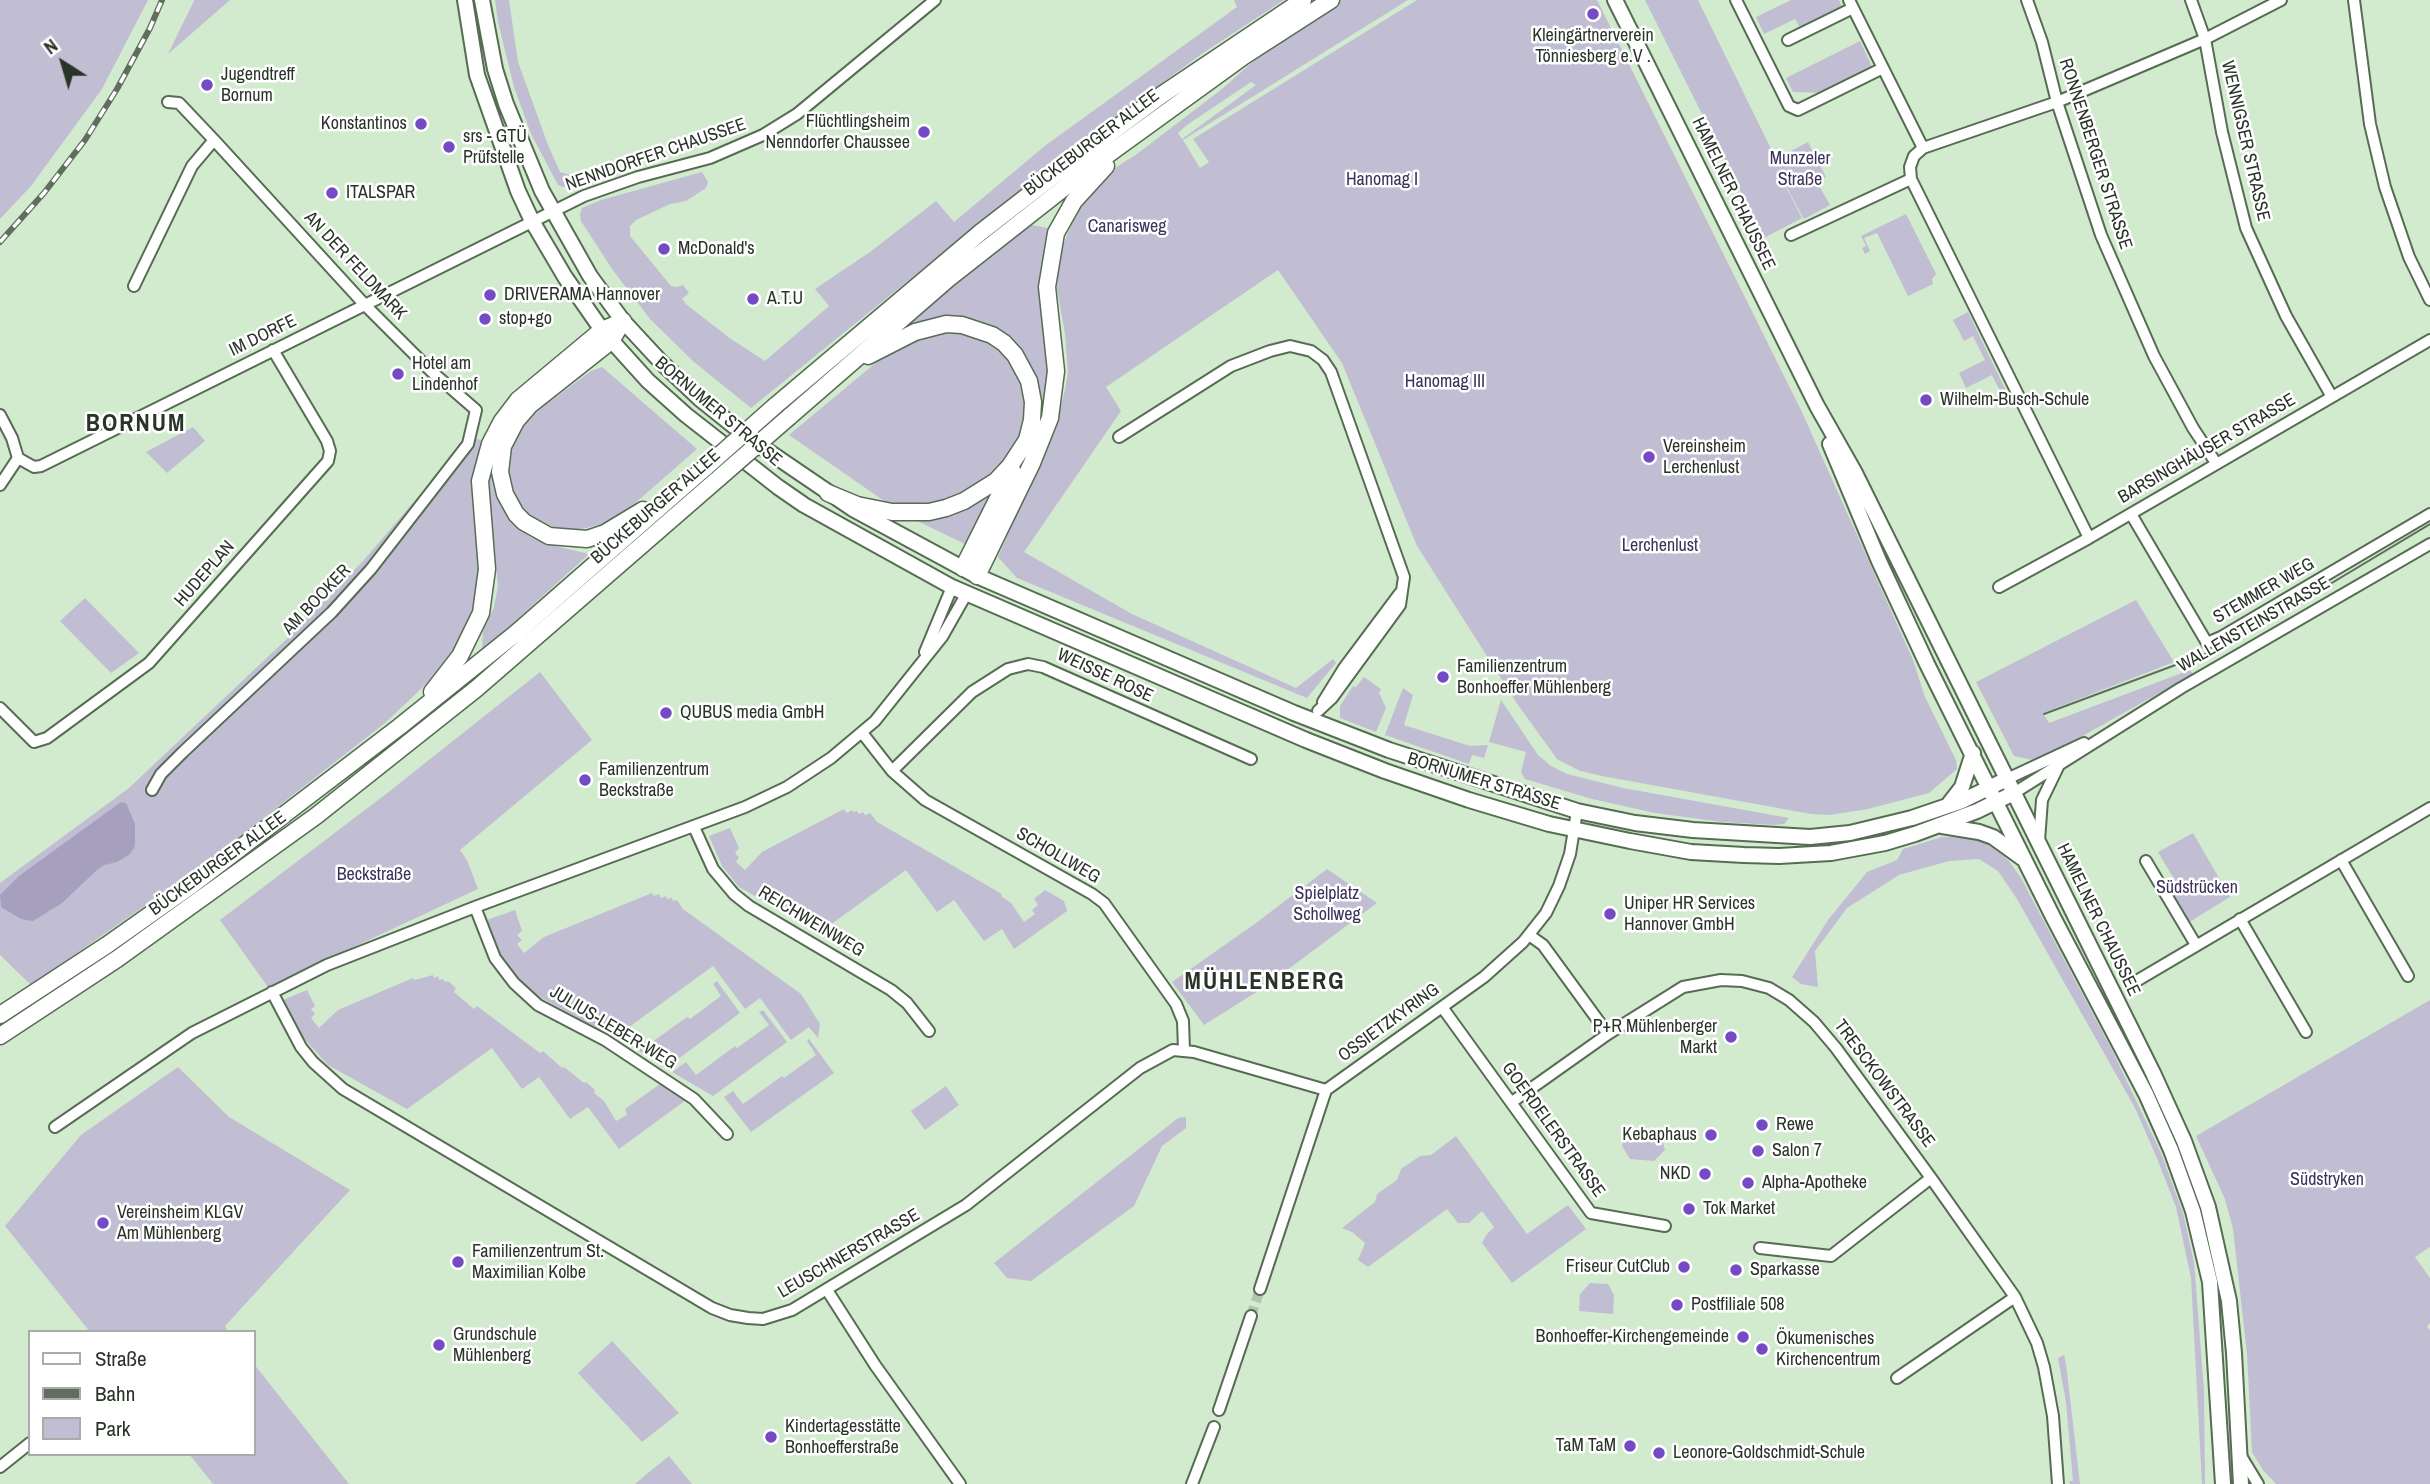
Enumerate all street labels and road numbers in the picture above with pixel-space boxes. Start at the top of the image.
street label: RONNENBERGER STRASSE [2054,56,2136,252]
street label: WENNIGSER STRASSE [2216,59,2274,223]
street label: BÜCKEBURGER ALLEE [1020,85,1164,201]
street label: NENNDORFER CHAUSSEE [563,114,749,196]
street label: HAMELNER CHAUSSEE [1687,114,1779,274]
street label: AN DER FELDMARK [299,207,411,325]
street label: IM DORFE [226,310,300,362]
street label: BORNUMER STRASSE [650,353,786,471]
street label: BARSINGHÄUSER STRASSE [2115,389,2299,509]
street label: BÜCKEBURGER ALLEE [587,445,725,569]
street label: HUDEPLAN [170,537,240,611]
street label: STEMMER WEG [2210,553,2318,629]
street label: AM BOOKER [278,560,356,640]
street label: WALLENSTEINSTRASSE [2174,573,2334,677]
street label: WEISSE ROSE [1054,644,1156,708]
street label: BORNUMER STRASSE [1405,748,1563,816]
street label: BÜCKEBURGER ALLEE [145,807,291,921]
street label: SCHOLLWEG [1012,823,1104,889]
street label: HAMELNER CHAUSSEE [2052,840,2144,1000]
street label: REICHWEINWEG [754,882,868,962]
street label: OSSIETZKYRING [1334,979,1444,1067]
street label: JULIUS-LEBER-WEG [546,982,680,1074]
street label: TRESCKOWSTRASSE [1829,1016,1939,1152]
street label: GOERDELERSTRASSE [1497,1058,1609,1202]
street label: LEUSCHNERSTRASSE [774,1205,924,1303]

